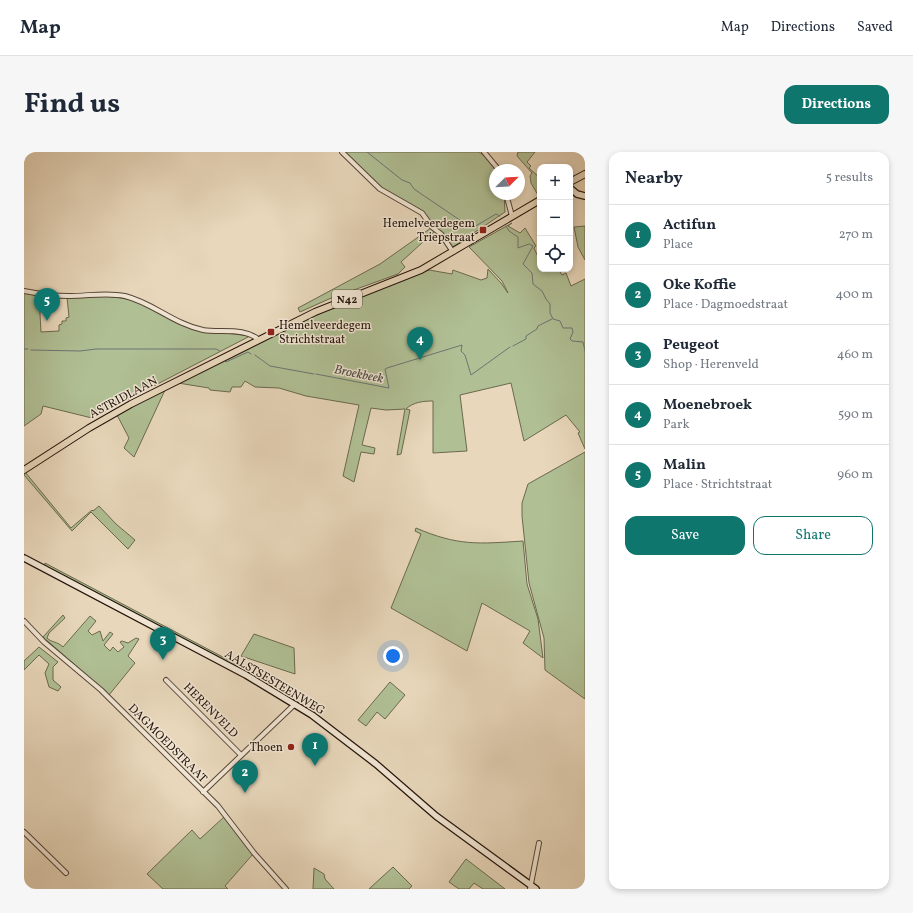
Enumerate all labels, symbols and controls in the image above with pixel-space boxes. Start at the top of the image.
text: Map [20,15,61,41]
text: Map [721,18,749,37]
text: Directions [771,18,835,37]
text: Saved [857,18,893,37]
text: Find us [24,85,120,124]
button: Directions [784,85,889,124]
north arrow [489,164,525,200]
map controls [537,164,573,272]
button: + [537,164,573,200]
text: Nearby [625,167,683,190]
text: 5 results [826,169,873,187]
button: − [537,200,573,236]
text: Actifun [663,215,716,236]
place label: Hemelveerdegem Triepstraat [383,216,475,246]
marker: Hemelveerdegem Triepstraat [478,225,488,235]
text: 1 [635,226,641,244]
text: 270 m [839,226,873,244]
button: locate [537,236,573,272]
text: Place [663,236,693,254]
text: Oke Koffie [663,275,736,296]
text: 2 [635,286,641,304]
text: 400 m [836,286,873,304]
pin: 5 [34,288,60,321]
road number: N42 [332,290,362,308]
text: Place · Dagmoedstraat [663,296,788,314]
place label: Hemelveerdegem Strichtstraat [279,318,372,348]
marker: Hemelveerdegem Strichtstraat [266,327,276,337]
pin: 4 [407,327,433,360]
text: Peugeot [663,335,719,356]
text: 3 [635,346,641,364]
text: 460 m [837,346,873,364]
text: Shop · Herenveld [663,356,759,374]
water label: Broekbeek [332,361,385,389]
street label: ASTRIDLAAN [87,373,160,423]
text: Moenebroek [663,395,752,416]
text: 4 [634,406,642,424]
text: 590 m [838,406,873,424]
text: Park [663,416,690,434]
text: Malin [663,455,706,476]
text: 5 [635,466,641,484]
text: 960 m [837,466,873,484]
text: Place · Strichtstraat [663,476,772,494]
button: Save [625,516,745,555]
button: Share [753,516,873,555]
pin: 3 [150,627,176,660]
your location [383,646,403,666]
street label: AALSTSESTEENWEG [221,647,328,719]
street label: HERENVELD [179,680,241,742]
street label: DAGMOEDSTRAAT [124,701,210,787]
pin: 1 [302,733,328,766]
place label: Thoen [250,740,283,756]
marker: Thoen [286,742,296,752]
pin: 2 [232,760,258,793]

